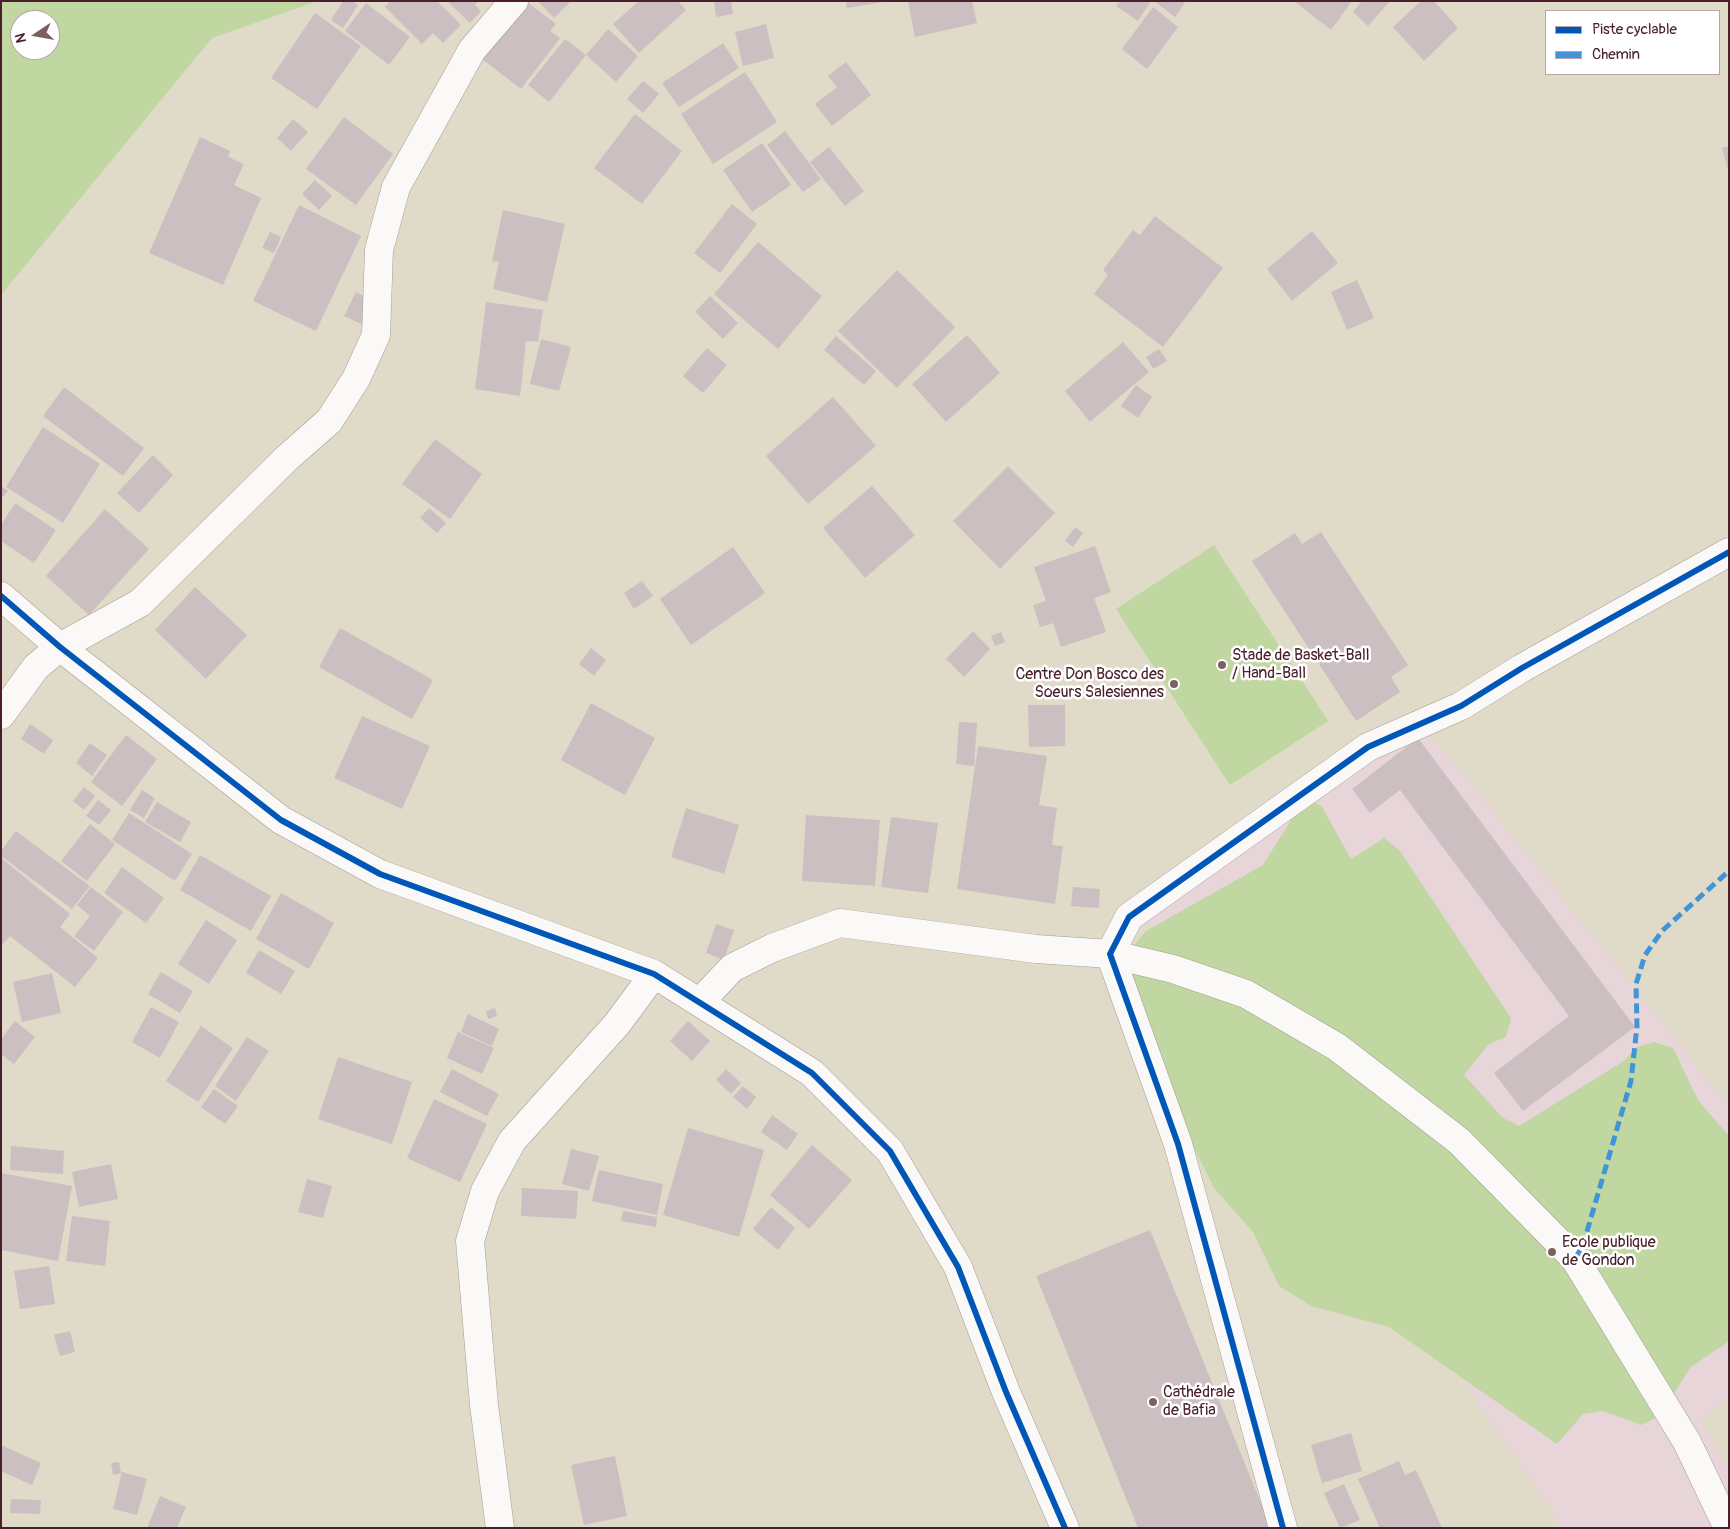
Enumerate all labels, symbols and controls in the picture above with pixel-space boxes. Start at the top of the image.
north arrow [10,10,60,60]
legend [1545,10,1720,75]
text: Piste cyclable [1592,20,1677,39]
text: N [12,32,30,44]
text: Chemin [1592,45,1640,64]
place label: Stade de Basket-Ball / Hand-Ball [1232,646,1370,684]
marker: Stade de Basket-Ball / Hand-Ball [1216,659,1228,671]
place label: Centre Don Bosco des Soeurs Salesiennes [1015,665,1164,703]
marker: Centre Don Bosco des Soeurs Salesiennes [1168,678,1180,690]
place label: Ecole publique de Gondon [1562,1233,1656,1271]
marker: Ecole publique de Gondon [1546,1246,1558,1258]
place label: Cathédrale de Bafia [1163,1383,1235,1421]
marker: Cathédrale de Bafia [1147,1396,1159,1408]

